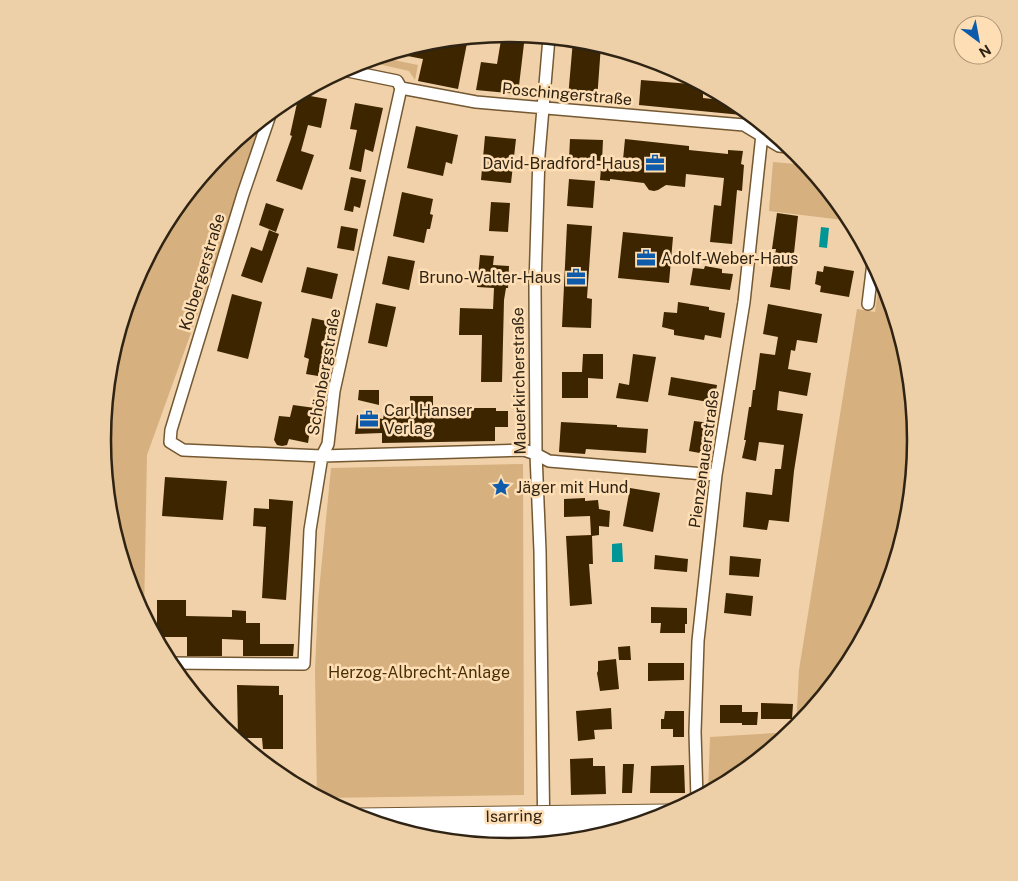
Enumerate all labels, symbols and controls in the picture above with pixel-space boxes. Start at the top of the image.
north arrow [953,15,1003,65]
text: N [976,41,994,61]
street label: Poschingerstraße [501,79,633,109]
office icon: David-Bradford-Haus [644,152,666,174]
place label: David-Bradford-Haus [482,154,640,173]
street label: Kolbergerstraße [175,211,229,333]
office icon: Adolf-Weber-Haus [635,247,657,269]
place label: Adolf-Weber-Haus [661,249,798,268]
office icon: Bruno-Walter-Haus [565,266,587,288]
place label: Bruno-Walter-Haus [419,268,561,287]
street label: Schönbergstraße [303,307,345,437]
street label: Mauerkircherstraße [508,307,530,455]
street label: Pienzenauerstraße [685,389,723,529]
place label: Carl Hanser Verlag [384,401,472,438]
office icon: Carl Hanser Verlag [358,408,380,430]
place icon: Jäger mit Hund [490,476,512,498]
place label: Jäger mit Hund [516,478,628,497]
park label: Herzog-Albrecht-Anlage [328,663,510,682]
street label: Isarring [485,806,543,826]

